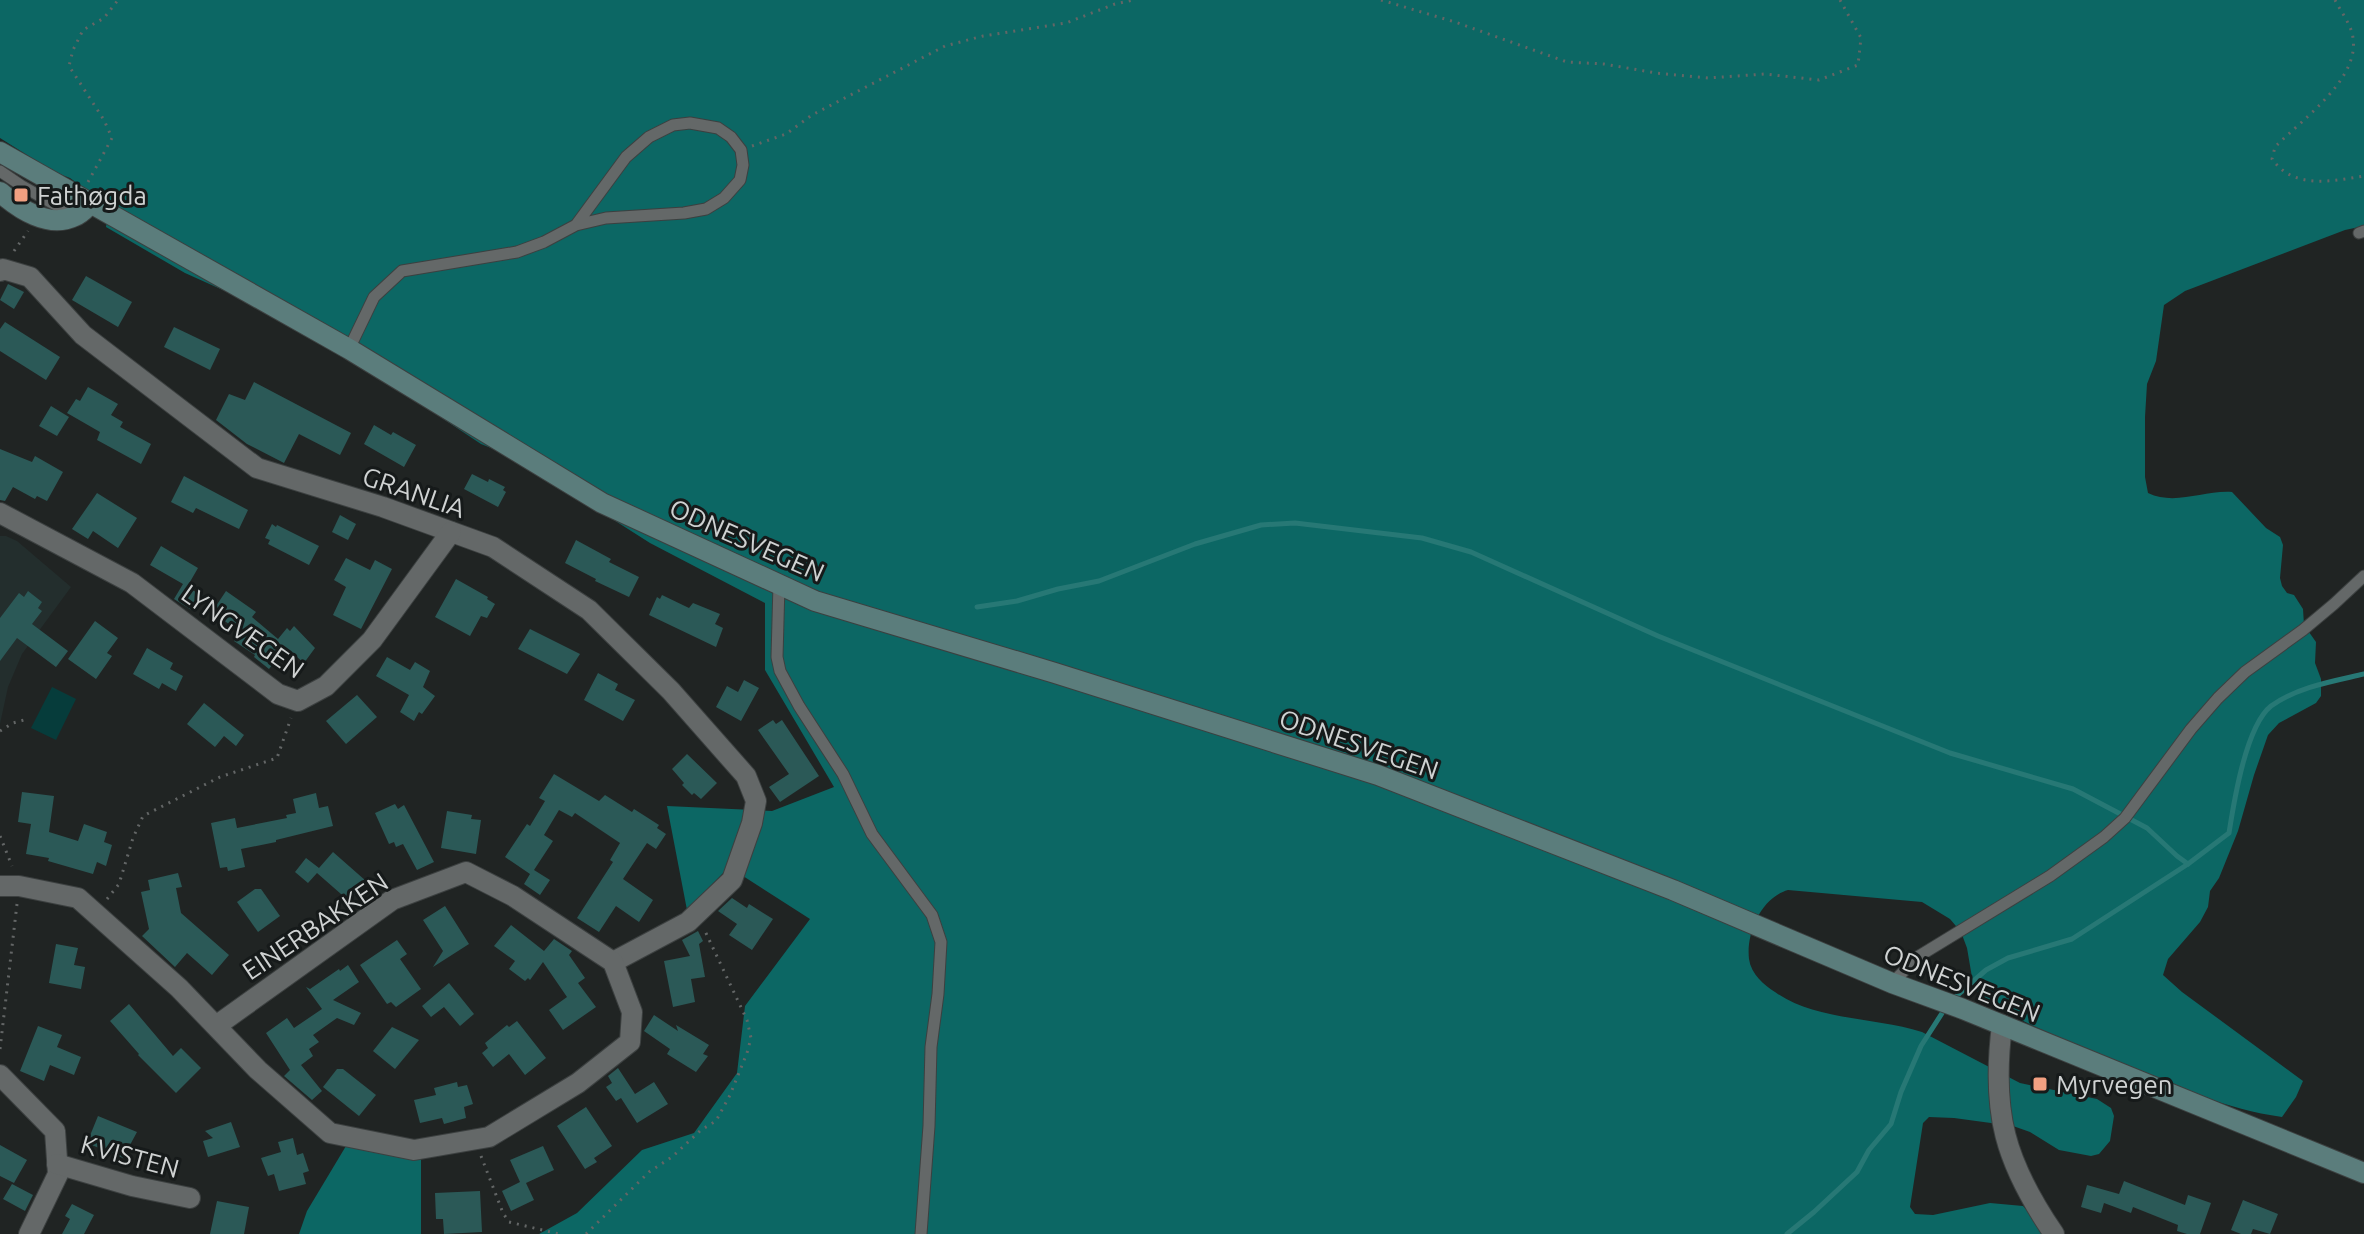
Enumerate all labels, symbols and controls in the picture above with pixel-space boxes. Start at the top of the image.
place label: Fathøgda [37,181,147,210]
marker: Fathøgda [12,186,30,204]
street label: GRANLIA [359,461,469,523]
street label: ODNESVEGEN [665,493,829,587]
street label: LYNGVEGEN [176,578,310,684]
street label: ODNESVEGEN [1276,703,1442,785]
street label: EINERBAKKEN [237,867,393,985]
street label: ODNESVEGEN [1879,938,2045,1028]
place label: Myrvegen [2056,1070,2173,1099]
marker: Myrvegen [2031,1075,2049,1093]
street label: KVISTEN [78,1129,182,1183]

